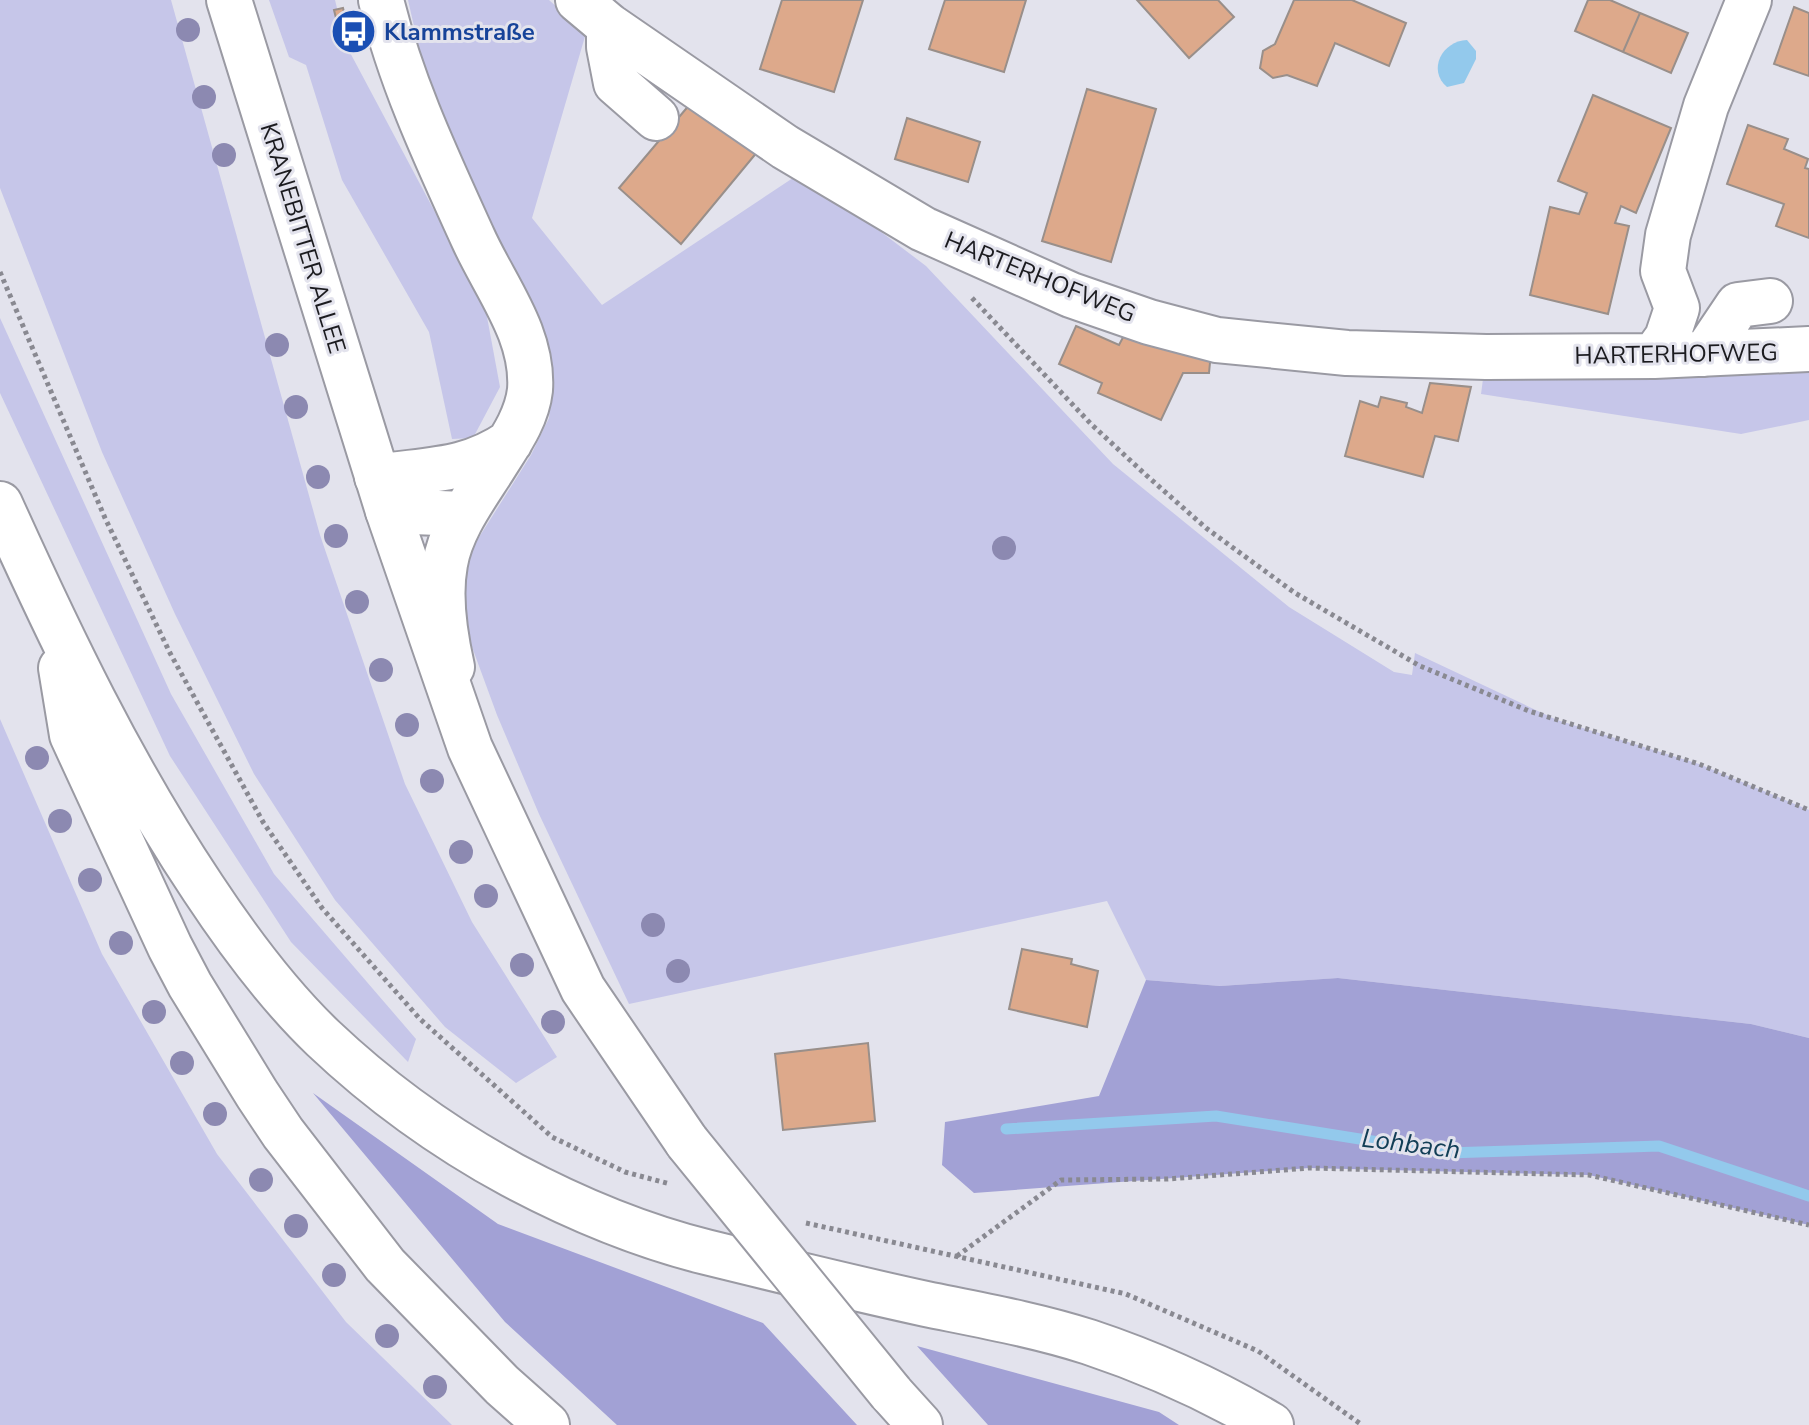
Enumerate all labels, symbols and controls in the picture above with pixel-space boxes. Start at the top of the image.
bus stop icon: Klammstraße [329,8,377,56]
place label: Klammstraße [384,16,535,48]
street label: KRANEBITTER ALLEE [253,119,353,357]
street label: HARTERHOFWEG [940,224,1140,330]
street label: HARTERHOFWEG [1574,336,1778,372]
water label: Lohbach [1360,1121,1462,1167]

